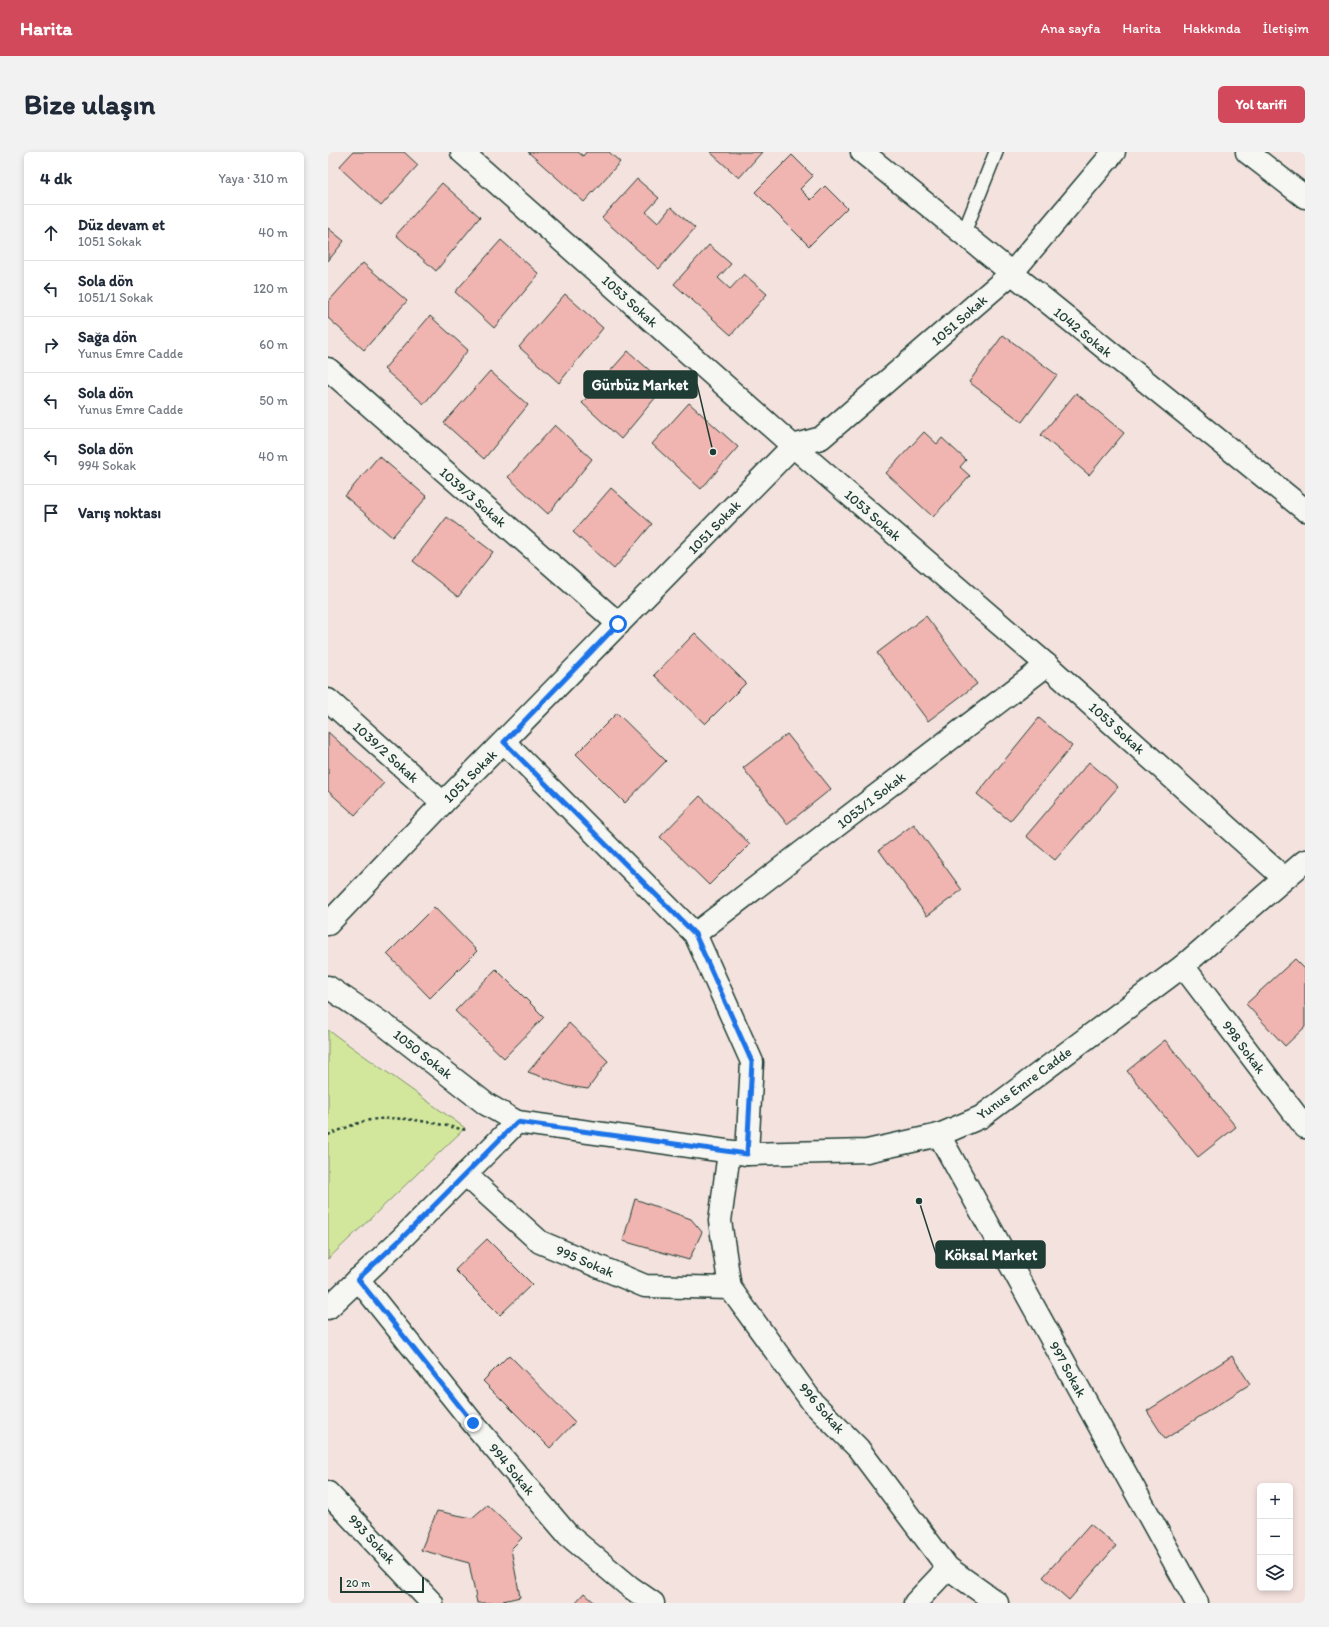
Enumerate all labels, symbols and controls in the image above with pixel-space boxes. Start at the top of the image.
text: Harita [20,17,72,40]
text: Ana sayfa [1041,20,1100,37]
text: Harita [1122,20,1161,37]
text: Hakkında [1183,20,1241,37]
text: İletişim [1263,20,1309,37]
button: Yol tarifi [1218,86,1305,123]
text: Bize ulaşın [24,87,155,121]
text: 4 dk [40,168,72,188]
text: Yaya · 310 m [218,171,288,186]
text: Düz devam et [78,216,165,234]
icon: ahead [40,222,62,244]
text: 40 m [258,225,288,240]
text: 1051 Sokak [78,234,142,249]
text: Sola dön [78,272,133,290]
street label: 1053 Sokak [598,272,661,331]
icon: left [40,278,62,300]
text: 120 m [253,281,288,296]
text: 1051/1 Sokak [78,290,153,305]
street label: 1051 Sokak [928,292,991,349]
street label: 1042 Sokak [1050,304,1115,361]
text: Sağa dön [78,328,137,346]
icon: right [40,334,62,356]
text: 60 m [259,337,288,352]
text: Yunus Emre Cadde [78,346,183,361]
callout: Gürbüz Market [584,371,697,398]
text: Gürbüz Market [591,376,689,394]
text: Sola dön [78,384,133,402]
icon: left [40,390,62,412]
text: 50 m [259,393,288,408]
text: Yunus Emre Cadde [78,402,183,417]
text: Sola dön [78,440,133,458]
icon: left [40,446,62,468]
text: 40 m [258,449,288,464]
text: 994 Sokak [78,458,136,473]
street label: 1039/3 Sokak [436,464,510,531]
street label: 1053 Sokak [841,486,904,545]
street label: 1051 Sokak [684,497,744,558]
icon: arrive [40,502,62,524]
text: Varış noktası [78,504,161,522]
route start [609,615,627,633]
street label: 1053 Sokak [1085,699,1148,758]
street label: 1039/2 Sokak [349,718,422,786]
street label: 1051 Sokak [440,746,501,807]
street label: 1053/1 Sokak [834,768,909,832]
street label: 998 Sokak [1218,1018,1269,1077]
street label: 1050 Sokak [390,1026,456,1083]
street label: Yunus Emre Cadde [974,1043,1075,1124]
callout: Köksal Market [936,1241,1045,1268]
street label: 995 Sokak [553,1242,616,1281]
text: Köksal Market [945,1246,1038,1264]
street label: 997 Sokak [1045,1338,1090,1400]
street label: 996 Sokak [795,1380,848,1437]
route end [464,1414,482,1432]
street label: 994 Sokak [485,1440,538,1499]
map controls [1257,1483,1293,1591]
button: + [1257,1483,1293,1519]
street label: 993 Sokak [344,1511,399,1568]
button: − [1257,1519,1293,1555]
button: layers [1257,1555,1293,1591]
scale bar [340,1575,424,1594]
text: 20 m [346,1577,370,1590]

